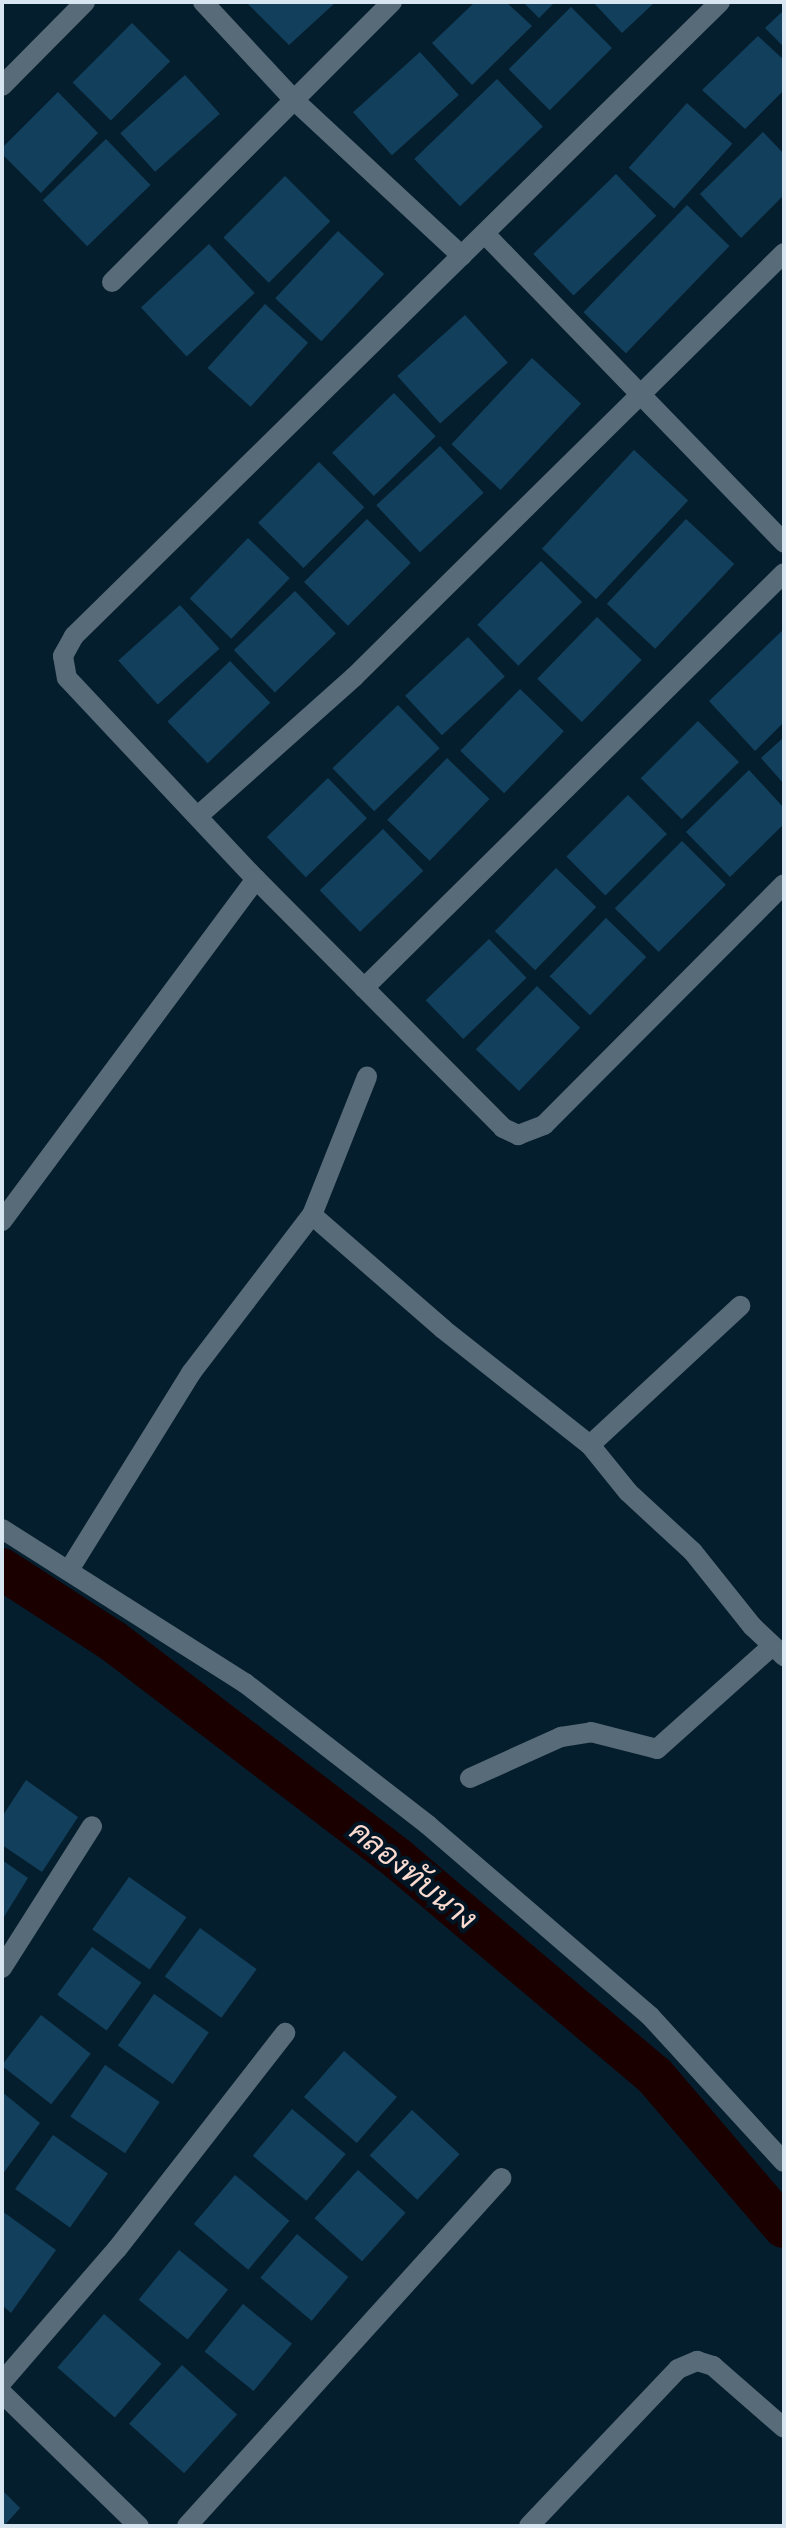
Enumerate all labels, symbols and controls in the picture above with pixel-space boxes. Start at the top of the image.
water label: คลองทับนาง [342,1813,484,1937]

